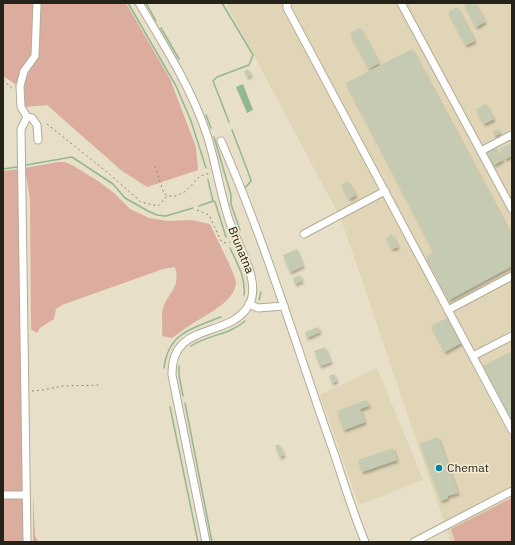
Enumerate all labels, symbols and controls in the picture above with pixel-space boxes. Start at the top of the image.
street label: Brunatna [225,224,258,276]
place label: Chemat [447,460,489,475]
marker: Chemat [434,463,444,473]

